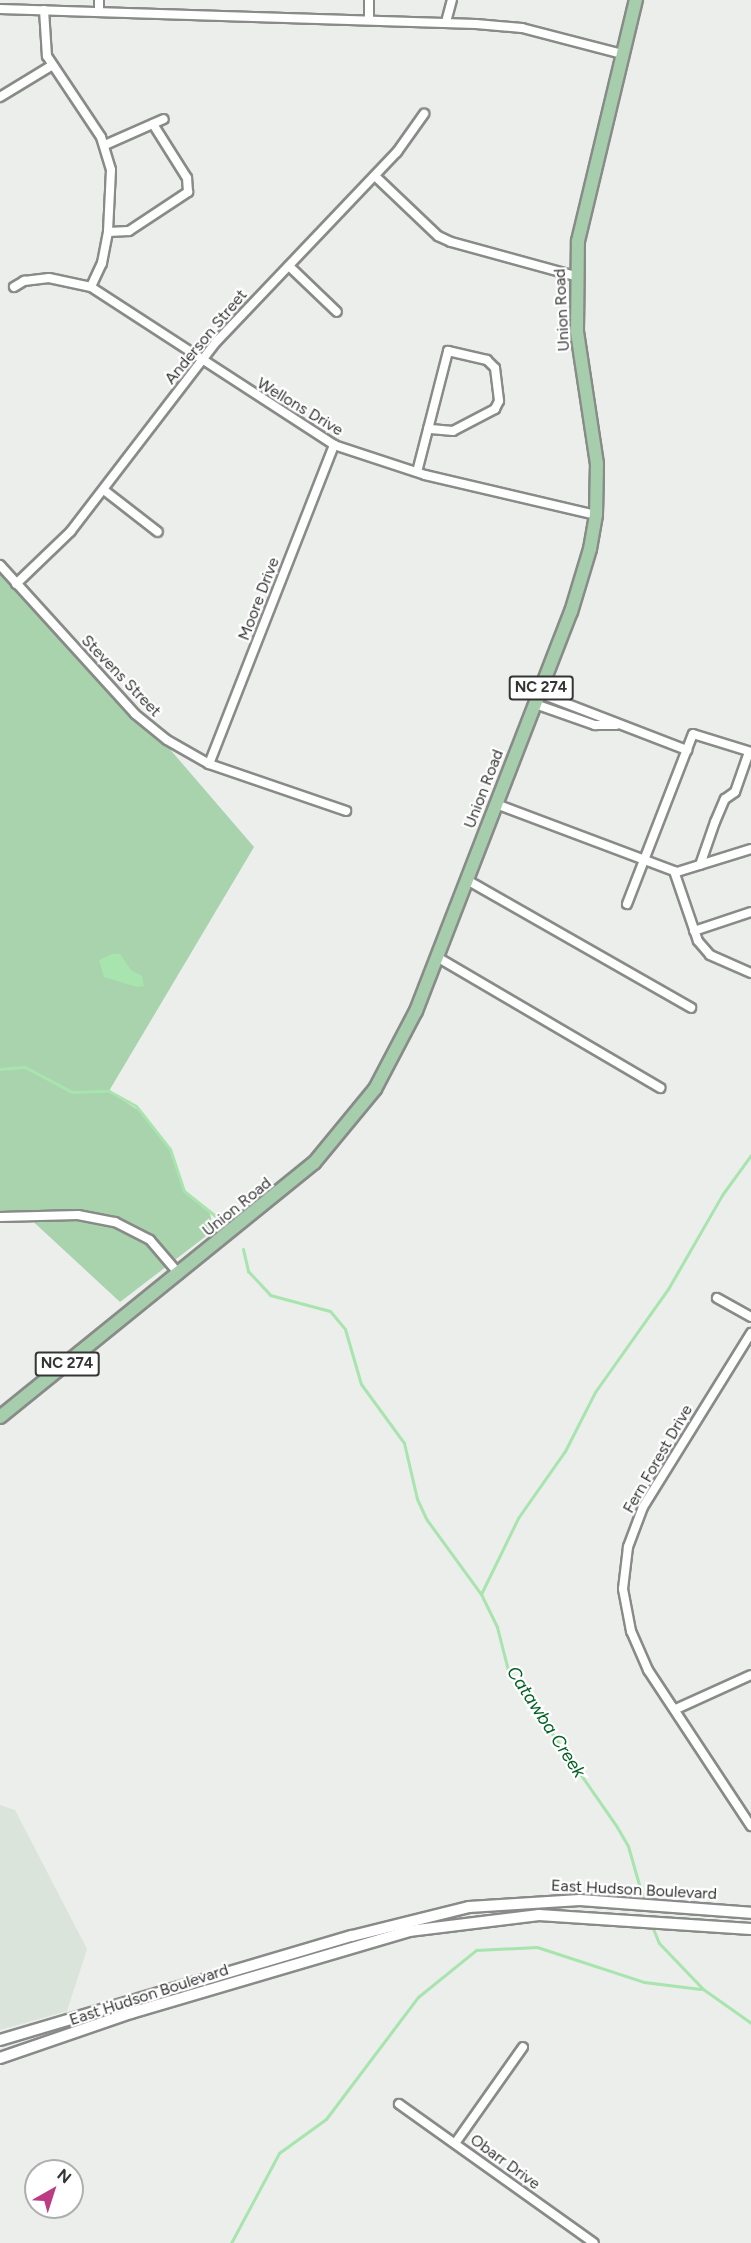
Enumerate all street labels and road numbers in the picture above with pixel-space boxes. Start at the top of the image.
street label: Union Road [550,268,574,352]
street label: Anderson Street [161,286,251,388]
street label: Wellons Drive [253,374,347,440]
street label: Moore Drive [234,555,284,643]
street label: Stevens Street [77,631,165,721]
road number: NC 274 [508,676,574,700]
street label: Union Road [460,747,508,831]
street label: Union Road [199,1173,275,1241]
road number: NC 274 [34,1352,100,1376]
street label: Fern Forest Drive [619,1401,697,1517]
street label: East Hudson Boulevard [551,1876,717,1904]
street label: East Hudson Boulevard [67,1960,231,2030]
street label: Obarr Drive [466,2130,544,2194]

